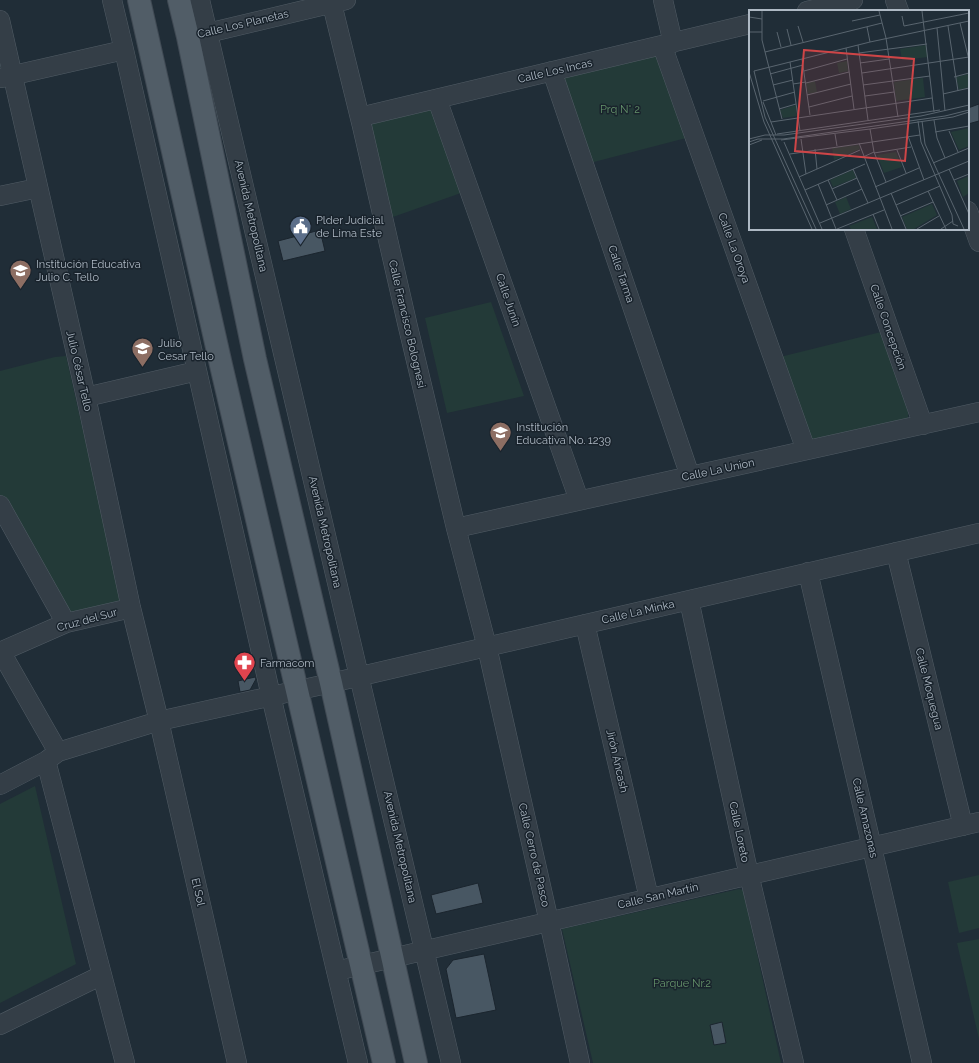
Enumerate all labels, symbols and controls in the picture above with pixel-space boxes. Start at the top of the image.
street label: Calle Los Planetas [196,7,290,41]
inset map [749,10,969,230]
street label: Calle Los Incas [516,56,594,86]
park label: Prq N° 2 [600,103,640,116]
street label: Avenida Metropolitana [232,159,270,273]
street label: Calle La Oroya [715,211,753,285]
public building icon: Plder Judicial de Lima Este [288,213,314,246]
place label: Plder Judicial de Lima Este [316,214,384,240]
street label: Calle Tarma [605,244,637,304]
school or university icon: Institución Educativa Julio C. Tello [7,257,33,290]
place label: Institución Educativa Julio C. Tello [36,258,141,284]
street label: Calle Francisco Bolognesi [386,259,428,389]
street label: Calle Junín [493,272,523,328]
street label: Calle Concepción [867,282,909,372]
street label: Julio César Tello [63,329,95,413]
school or university icon: Julio Cesar Tello [129,336,155,369]
place label: Julio Cesar Tello [158,337,214,363]
school or university icon: Institución Educativa No. 1239 [487,420,513,453]
place label: Institución Educativa No. 1239 [516,421,611,447]
street label: Calle La Union [680,456,756,484]
street label: Avenida Metropolitana [306,475,344,589]
street label: Calle La Minka [600,597,676,627]
street label: Cruz del Sur [55,606,119,634]
street label: Calle Moquegua [913,647,945,731]
pharmacy icon: Farmacom [232,650,258,683]
place label: Farmacom [260,657,314,670]
street label: Jirón Áncash [603,728,632,794]
street label: Calle Amazonas [849,777,881,859]
street label: Avenida Metropolitana [381,790,419,904]
street label: Calle Loreto [726,800,752,864]
street label: Calle Cerro de Pasco [516,802,552,909]
street label: El Sol [188,877,208,907]
street label: Calle San Martín [616,880,700,912]
park label: Parque Nr.2 [653,977,711,990]

